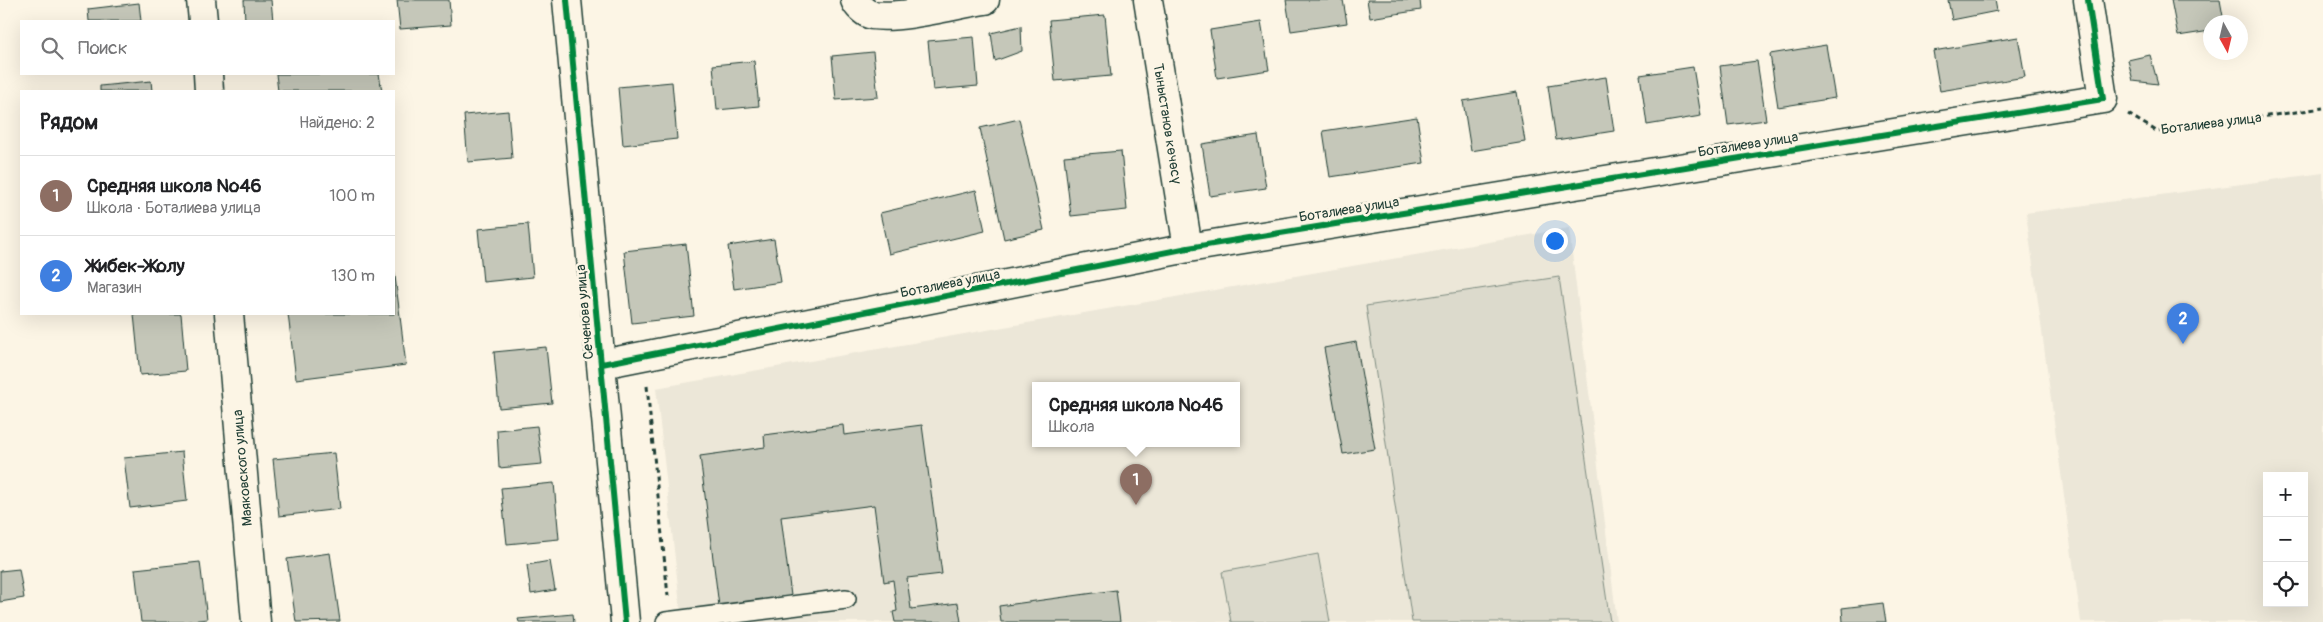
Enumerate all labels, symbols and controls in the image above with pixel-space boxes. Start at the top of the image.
north arrow [2203,15,2248,60]
search box [20,20,395,75]
icon: search [38,34,66,62]
text: Поиск [78,36,128,60]
street label: Тыныстанов көчөсү [1150,62,1186,186]
text: Рядом [40,109,98,136]
street label: Боталиева улица [2160,109,2262,138]
text: Найдено: 2 [299,113,375,133]
street label: Боталиева улица [1697,128,1799,161]
text: Средняя школа №46 [87,174,261,198]
text: 1 [53,186,59,206]
text: 100 m [329,186,375,206]
street label: Боталиева улица [1298,193,1400,226]
text: Школа · Боталиева улица [87,198,261,218]
your location [1542,228,1568,254]
text: Жибек-Жолу [87,254,185,278]
street label: Сеченова улица [572,264,597,360]
street label: Боталиева улица [899,265,1001,301]
text: 2 [52,266,60,286]
text: 130 m [331,266,375,286]
text: Магазин [87,278,142,298]
pin: 2 [2167,303,2199,344]
popup [1032,382,1240,447]
text: Средняя школа №46 [1049,393,1223,417]
street label: Маяковского улица [229,409,256,527]
text: Школа [1049,417,1095,437]
pin: 1 [1120,464,1152,505]
map controls [2263,472,2308,607]
button: + [2263,472,2308,517]
button: − [2263,517,2308,562]
button: locate [2263,562,2308,607]

